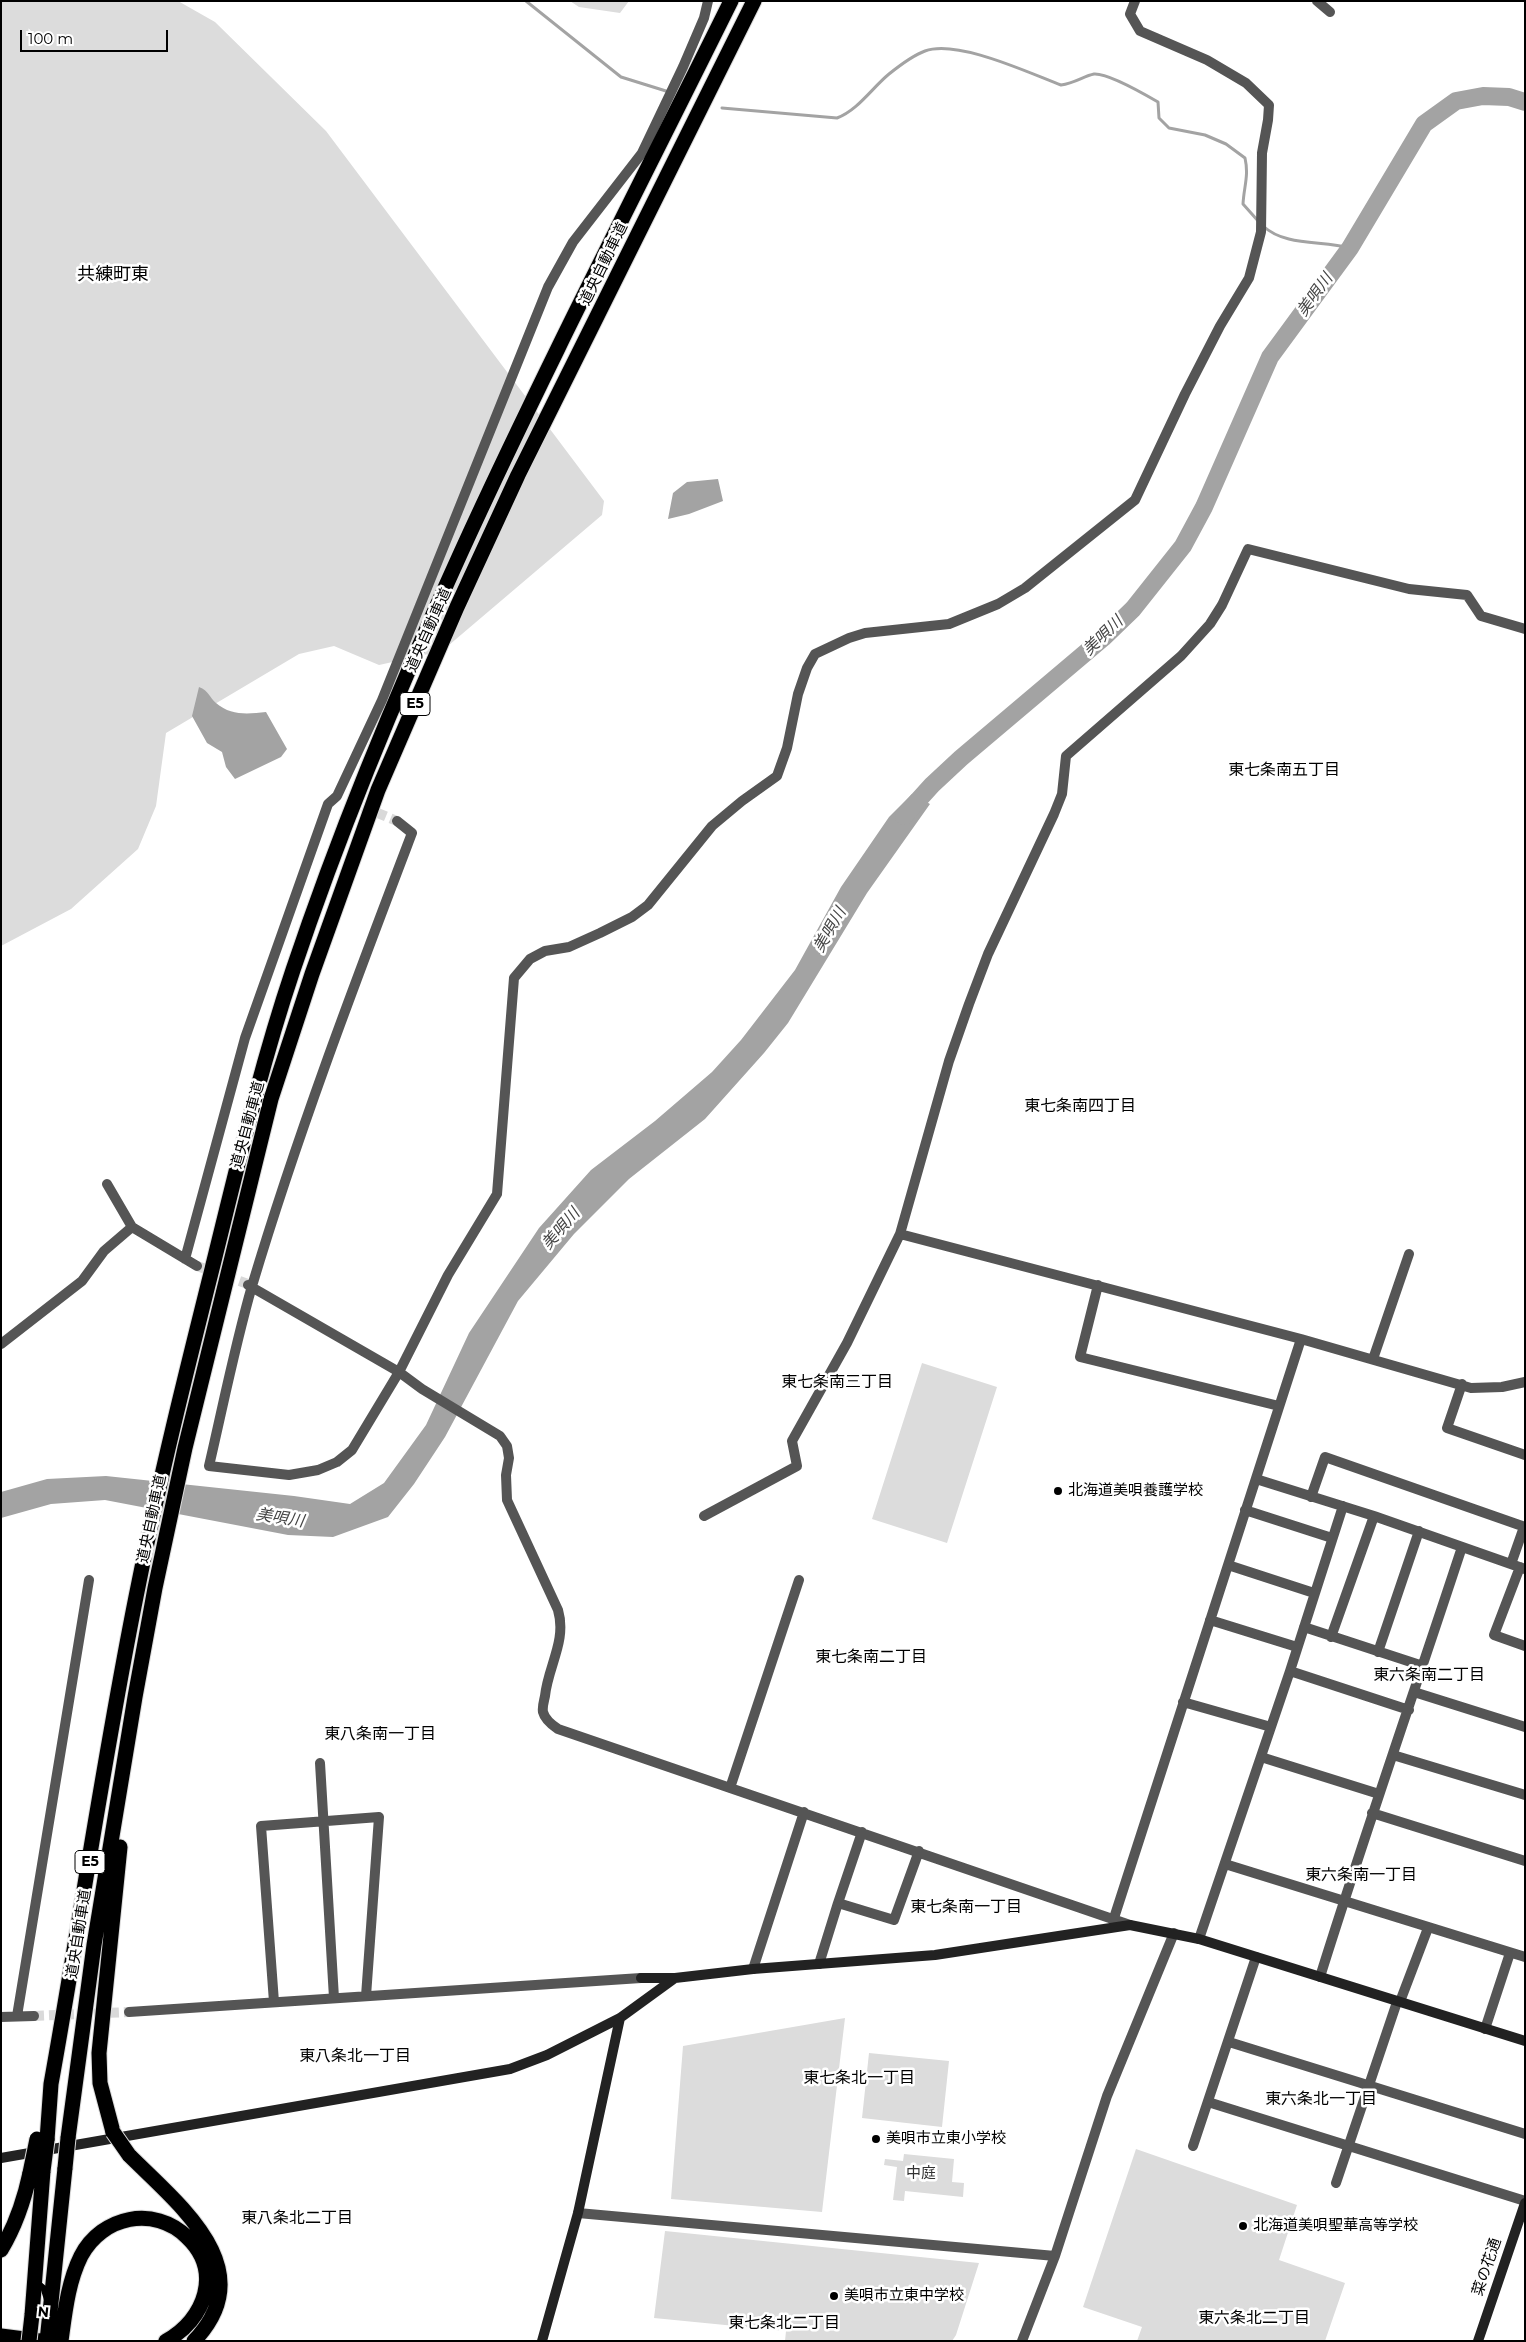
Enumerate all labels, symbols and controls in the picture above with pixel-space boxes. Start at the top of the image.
scale bar [22,20,170,52]
text: 100 m [28,29,73,48]
street label: 道央自動車道 [576,220,632,308]
district label: 共練町東 [77,264,149,286]
water label: 美唄川 [1293,270,1337,320]
street label: 道央自動車道 [402,585,456,675]
water label: 美唄川 [1079,612,1127,660]
road number: E5 [400,692,430,716]
district label: 東七条南五丁目 [1228,760,1340,780]
water label: 美唄川 [810,904,850,956]
street label: 道央自動車道 [228,1079,268,1171]
district label: 東七条南四丁目 [1024,1096,1136,1116]
water label: 美唄川 [538,1205,584,1253]
district label: 東七条南三丁目 [781,1372,893,1392]
street label: 道央自動車道 [134,1473,170,1565]
place label: 北海道美唄養護学校 [1068,1482,1203,1500]
marker: 北海道美唄養護学校 [1052,1485,1064,1497]
water label: 美唄川 [255,1505,305,1531]
district label: 東七条南二丁目 [815,1647,927,1667]
district label: 東六条南二丁目 [1373,1665,1485,1685]
district label: 東八条南一丁目 [324,1724,436,1744]
road number: E5 [75,1850,105,1874]
district label: 東六条南一丁目 [1305,1865,1417,1885]
street label: 道央自動車道 [63,1888,95,1980]
district label: 東七条南一丁目 [910,1897,1022,1917]
district label: 東八条北一丁目 [299,2046,411,2066]
district label: 東七条北一丁目 [803,2068,915,2088]
district label: 東六条北一丁目 [1265,2089,1377,2109]
place label: 美唄市立東小学校 [886,2130,1006,2148]
marker: 美唄市立東小学校 [870,2133,882,2145]
park label: 中庭 [906,2165,936,2183]
district label: 東八条北二丁目 [241,2208,353,2228]
place label: 北海道美唄聖華高等学校 [1253,2217,1418,2235]
marker: 北海道美唄聖華高等学校 [1237,2220,1249,2232]
street label: 菜の花通 [1469,2236,1505,2298]
north arrow [20,2272,70,2322]
place label: 美唄市立東中学校 [844,2287,964,2305]
marker: 美唄市立東中学校 [828,2290,840,2302]
text: N [37,2302,50,2321]
district label: 東六条北二丁目 [1198,2308,1310,2328]
district label: 東七条北二丁目 [728,2313,840,2333]

